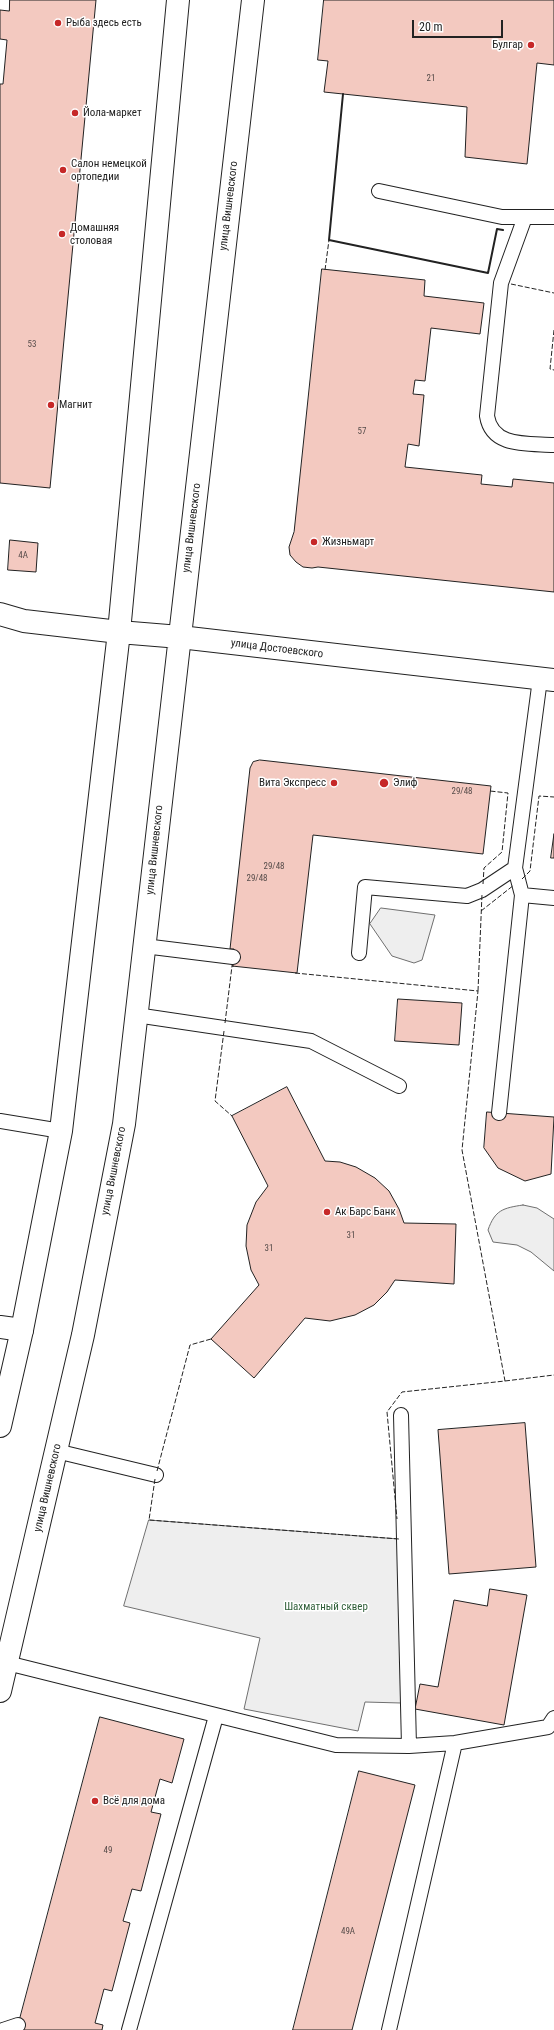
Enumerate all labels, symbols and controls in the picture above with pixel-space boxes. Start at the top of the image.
scale bar [414,12,505,38]
place label: Рыба здесь есть [66,16,142,30]
marker: Рыба здесь есть [53,18,63,28]
text: 20 m [419,20,443,34]
place label: Булгар [492,38,523,52]
marker: Булгар [526,40,536,50]
house number: 21 [427,74,435,84]
place label: Йола-маркет [83,106,142,120]
marker: Йола-маркет [70,108,80,118]
place label: Салон немецкой ортопедии [71,157,147,183]
street label: улица Вишневского [217,161,241,251]
marker: Салон немецкой ортопедии [58,165,68,175]
place label: Домашняя столовая [70,221,119,247]
marker: Домашняя столовая [57,229,67,239]
house number: 53 [28,340,36,350]
place label: Магнит [59,398,93,412]
marker: Магнит [46,400,56,410]
house number: 57 [358,427,366,437]
street label: улица Вишневского [180,483,204,573]
place label: Жизньмарт [322,535,374,549]
marker: Жизньмарт [309,537,319,547]
house number: 4А [18,551,28,561]
street label: улица Достоевского [230,637,324,661]
place label: Вита Экспресс [259,776,326,790]
place label: Элиф [393,776,418,790]
marker: Элиф [378,777,390,789]
marker: Вита Экспресс [329,778,339,788]
house number: 29/48 [451,787,473,797]
street label: улица Вишневского [144,805,166,895]
house number: 29/48 [263,862,285,872]
house number: 29/48 [246,874,268,884]
street label: улица Вишневского [99,1126,129,1216]
place label: Ак Барс Банк [335,1205,396,1219]
marker: Ак Барс Банк [322,1207,332,1217]
house number: 31 [347,1231,355,1241]
house number: 31 [265,1244,273,1254]
street label: улица Вишневского [31,1443,65,1533]
park label: Шахматный сквер [284,1600,368,1614]
place label: Всё для дома [103,1794,165,1808]
marker: Всё для дома [90,1796,100,1806]
house number: 49 [104,1846,112,1856]
house number: 49А [341,1927,355,1937]

